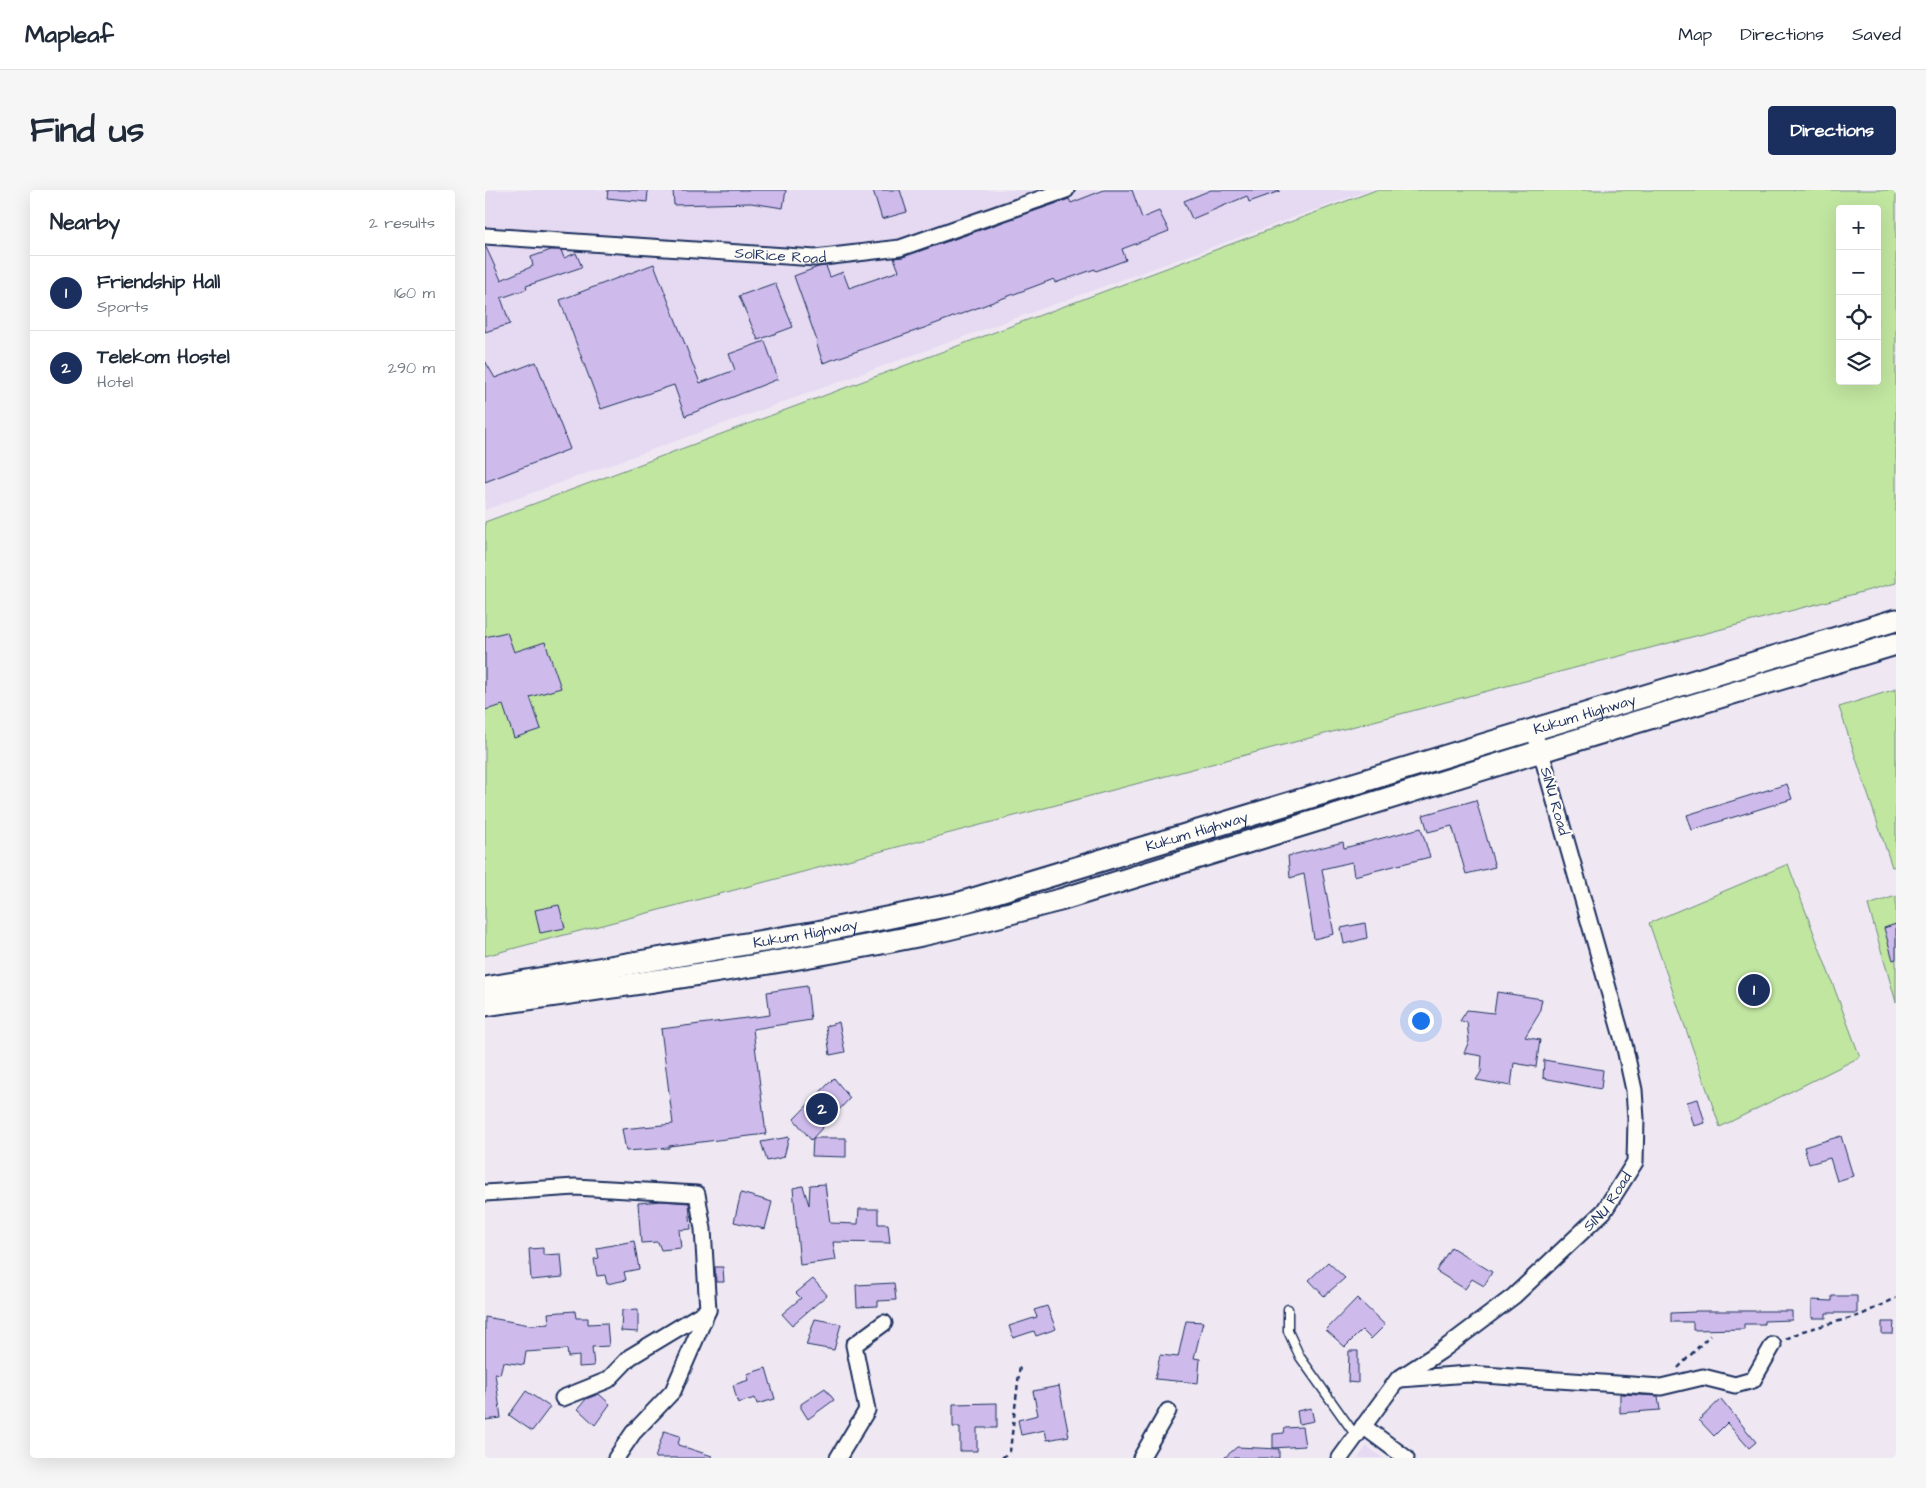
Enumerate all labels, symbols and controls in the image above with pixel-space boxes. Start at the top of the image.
text: Mapleaf [25,18,114,52]
text: Map [1678,22,1712,47]
text: Directions [1740,22,1824,47]
text: Saved [1852,22,1901,47]
text: Find us [30,106,144,155]
button: Directions [1768,106,1896,155]
map controls [1836,205,1881,385]
button: + [1836,205,1881,250]
text: Nearby [50,208,120,237]
text: 2 results [369,212,435,234]
street label: SolRice Road [734,243,828,269]
button: − [1836,250,1881,295]
text: Friendship Hall [97,269,220,296]
text: 1 [65,282,67,304]
text: 160 m [394,282,435,304]
button: locate [1836,295,1881,340]
text: Sports [97,296,149,318]
button: layers [1836,340,1881,385]
text: Telekom Hostel [97,344,230,371]
text: 2 [61,357,71,379]
text: 290 m [388,357,435,379]
text: Hotel [97,371,133,393]
street label: Kukum Highway [1531,689,1639,740]
street label: SINU Road [1535,765,1574,838]
street label: Kukum Highway [1143,807,1251,857]
street label: Kukum Highway [752,914,860,954]
pin: 1 [1738,971,1770,1009]
your location [1408,1008,1434,1034]
pin: 2 [806,1090,838,1128]
street label: SINU Road [1578,1168,1637,1237]

